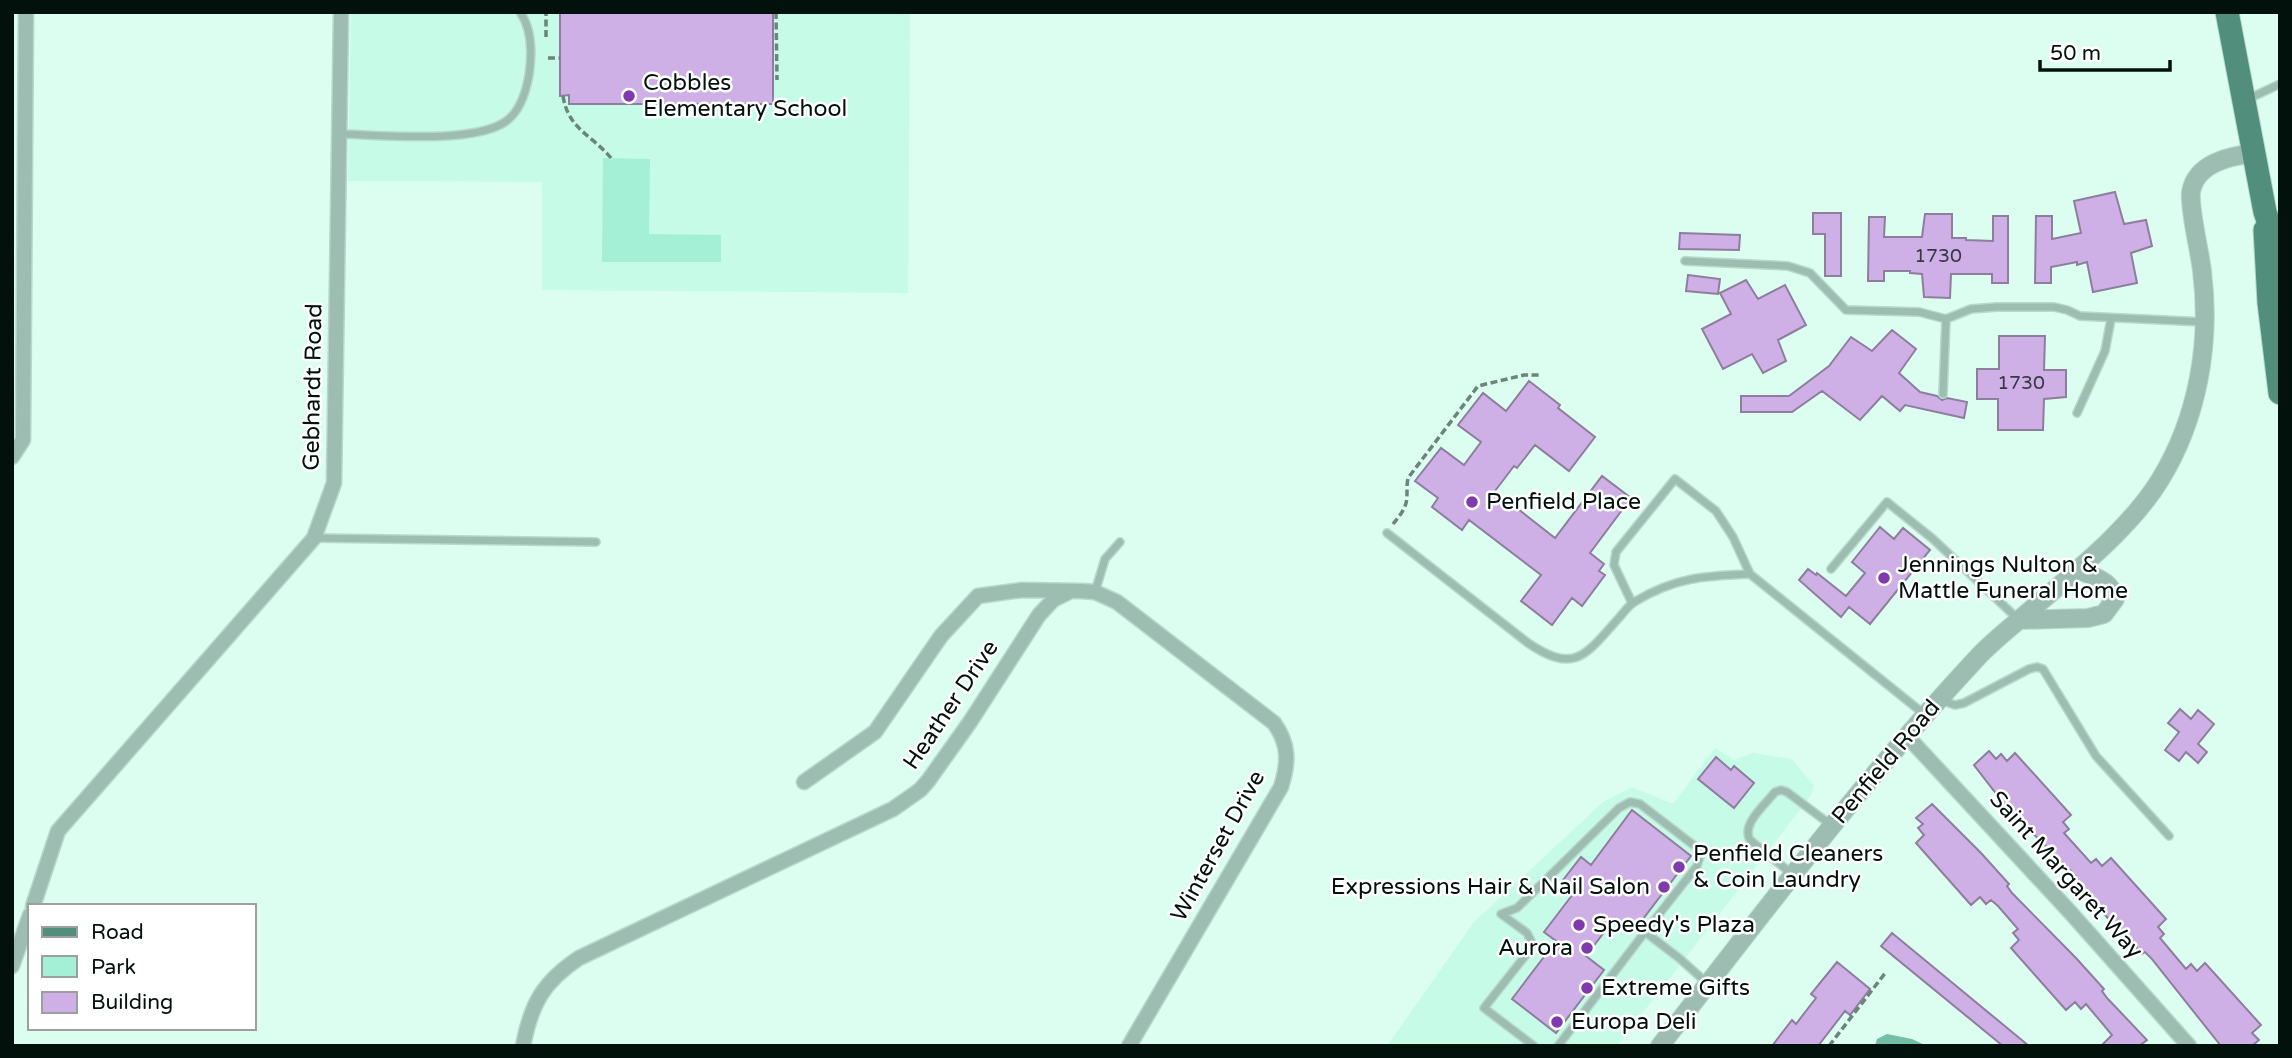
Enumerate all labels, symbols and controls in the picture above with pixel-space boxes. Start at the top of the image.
scale bar [2040,28,2170,72]
text: 50 m [2050,41,2101,66]
place label: Cobbles Elementary School [643,69,847,123]
marker: Cobbles Elementary School [621,88,637,104]
house number: 1730 [1914,245,1962,267]
street label: Gebhardt Road [298,303,328,471]
house number: 1730 [1997,372,2045,394]
place label: Penfield Place [1486,488,1641,516]
marker: Penfield Place [1464,494,1480,510]
place label: Jennings Nulton & Mattle Funeral Home [1898,551,2128,605]
marker: Jennings Nulton & Mattle Funeral Home [1876,570,1892,586]
street label: Heather Drive [897,635,1005,775]
street label: Penfield Road [1826,694,1946,830]
street label: Winterset Drive [1165,766,1271,926]
street label: Saint Margaret Way [1983,785,2149,965]
place label: Penfield Cleaners & Coin Laundry [1693,840,1883,894]
marker: Penfield Cleaners & Coin Laundry [1671,859,1687,875]
place label: Expressions Hair & Nail Salon [1331,873,1650,901]
marker: Expressions Hair & Nail Salon [1656,879,1672,895]
legend [28,904,256,1030]
place label: Speedy's Plaza [1593,911,1755,939]
marker: Speedy's Plaza [1571,917,1587,933]
text: Road [91,920,144,945]
place label: Aurora [1498,934,1573,962]
marker: Aurora [1579,940,1595,956]
text: Park [91,955,136,980]
place label: Extreme Gifts [1601,974,1750,1002]
marker: Extreme Gifts [1579,980,1595,996]
text: Building [91,990,173,1015]
place label: Europa Deli [1571,1008,1697,1036]
marker: Europa Deli [1549,1014,1565,1030]

